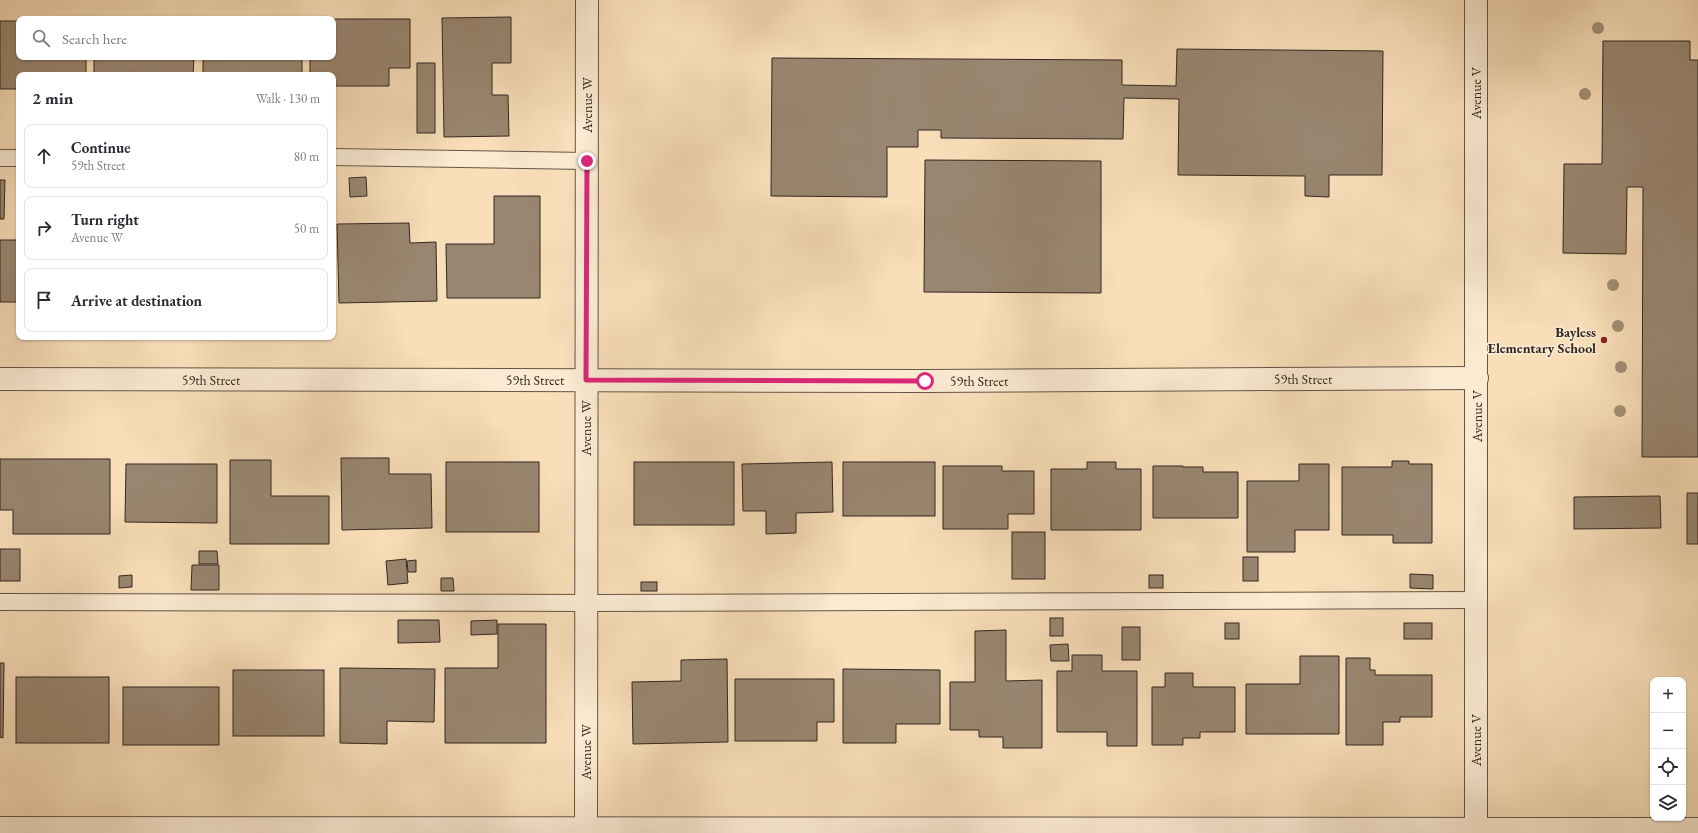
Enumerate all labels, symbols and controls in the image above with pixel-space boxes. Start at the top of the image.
search box [16,16,336,60]
icon: search [30,27,52,49]
text: Search here [62,29,127,48]
street label: Avenue V [1467,66,1485,120]
street label: Avenue W [578,76,596,134]
text: 2 min [32,87,73,109]
text: Walk · 130 m [256,90,320,107]
text: Continue [71,138,131,157]
icon: ahead [33,145,55,167]
text: 80 m [294,148,319,165]
route end [578,152,596,170]
text: 59th Street [71,157,125,174]
text: Turn right [71,210,139,229]
icon: right [33,217,55,239]
text: 50 m [294,220,319,237]
text: Avenue W [71,229,123,246]
icon: arrive [33,289,55,311]
text: Arrive at destination [71,291,202,310]
place label: Bayless Elementary School [1488,323,1596,357]
marker: Bayless Elementary School [1599,335,1609,345]
street label: 59th Street [1274,370,1333,388]
street label: 59th Street [182,371,241,389]
street label: 59th Street [506,371,565,389]
route start [916,372,934,390]
street label: 59th Street [950,372,1009,390]
street label: Avenue V [1468,389,1486,443]
street label: Avenue W [577,399,595,457]
map controls [1650,677,1686,821]
button: + [1650,677,1686,713]
street label: Avenue V [1467,713,1485,767]
button: − [1650,713,1686,749]
street label: Avenue W [577,723,595,781]
button: locate [1650,749,1686,785]
button: layers [1650,785,1686,821]

